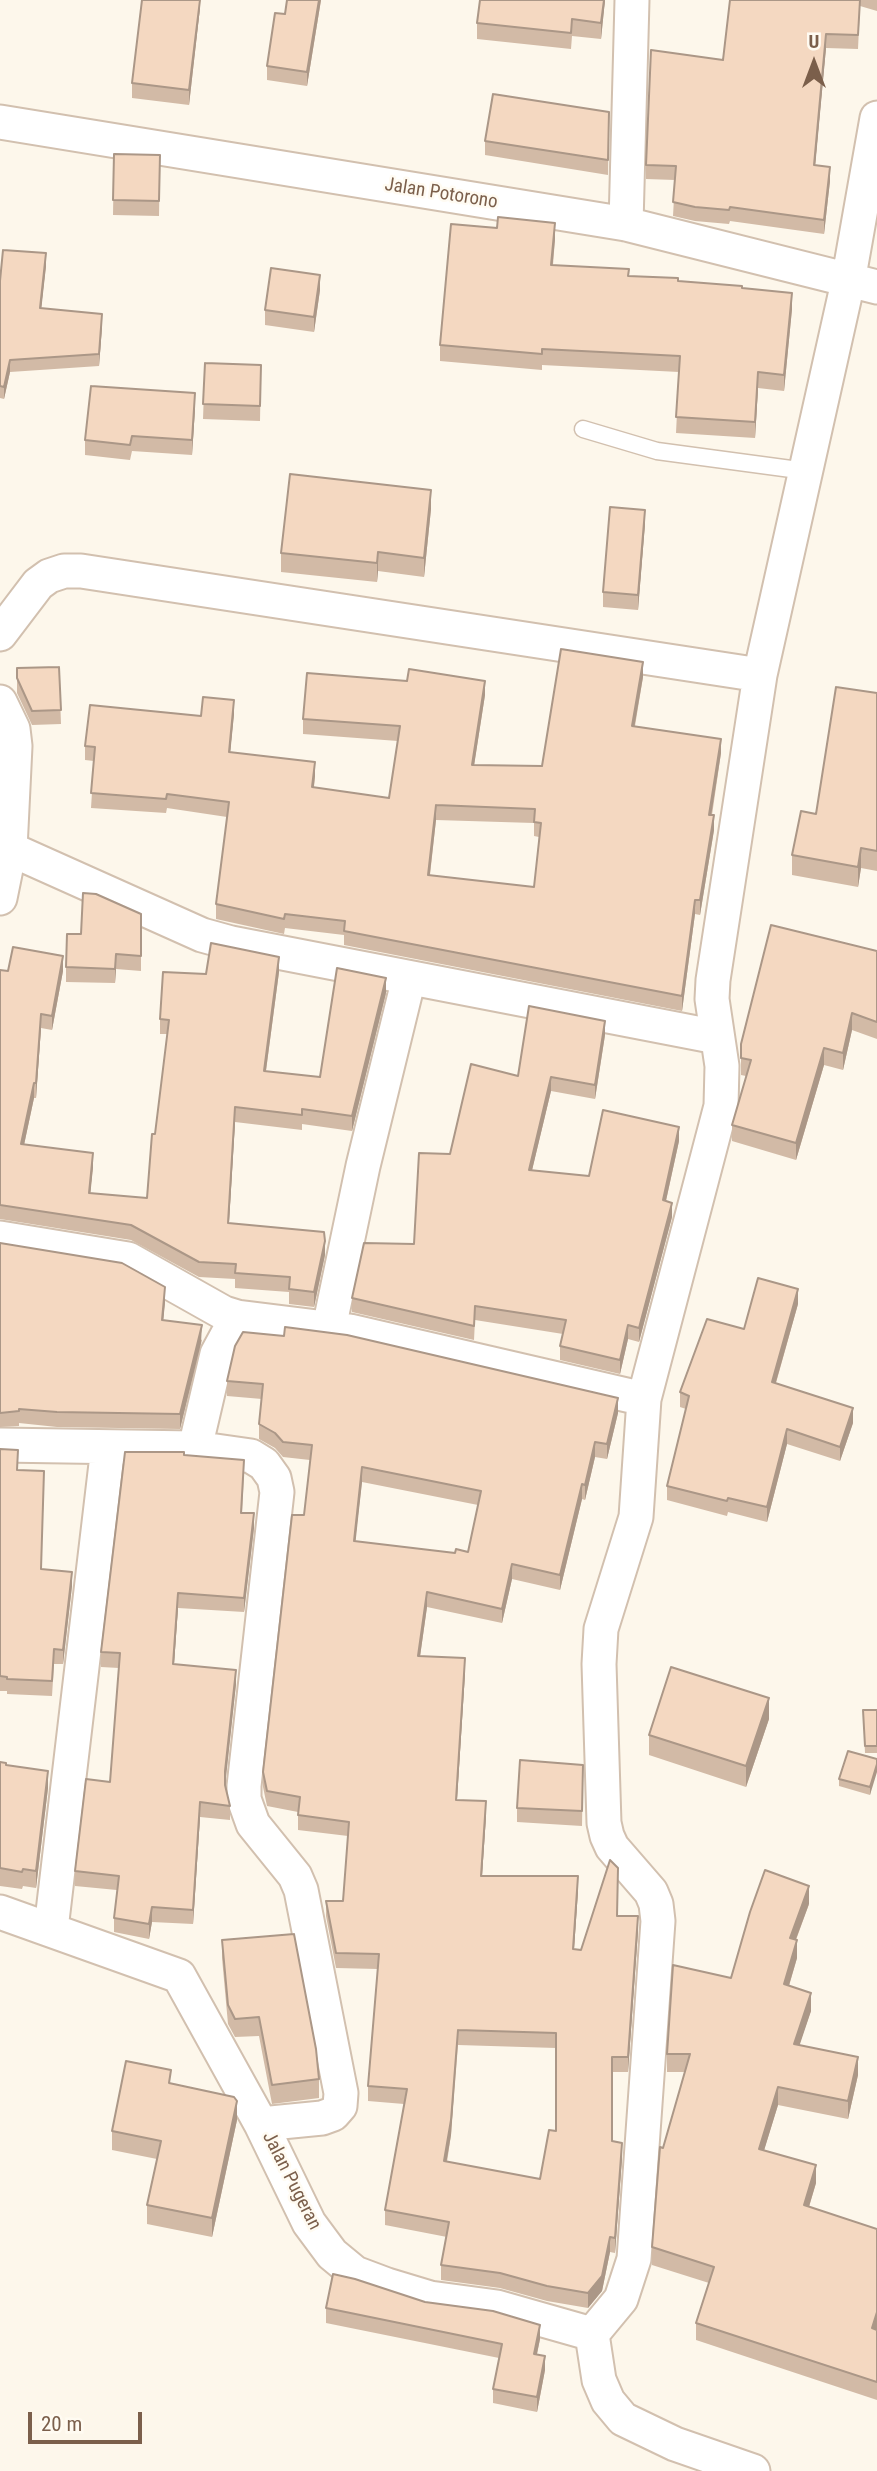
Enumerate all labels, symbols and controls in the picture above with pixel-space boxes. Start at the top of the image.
north arrow [779,28,849,98]
text: U [809,30,819,53]
street label: Jalan Potorono [383,174,499,214]
street label: Jalan Pugeran [257,2128,325,2234]
scale bar [32,2398,145,2442]
text: 20 m [41,2412,82,2436]

